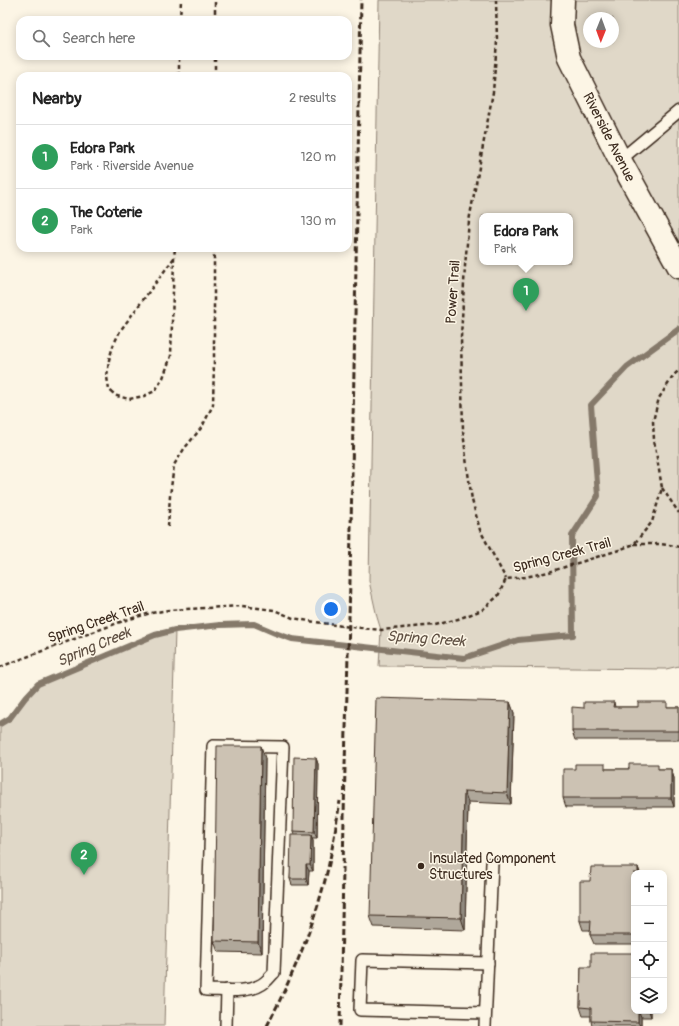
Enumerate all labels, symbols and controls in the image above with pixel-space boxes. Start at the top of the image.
north arrow [583,12,619,48]
search box [16,16,352,60]
icon: search [30,27,52,49]
text: Search here [62,29,135,48]
text: Nearby [32,88,81,109]
text: 2 results [289,90,336,106]
street label: Riverside Avenue [579,90,639,185]
text: Edora Park [70,139,135,158]
text: 1 [42,149,48,165]
text: 120 m [300,149,336,165]
text: Park · Riverside Avenue [70,158,194,174]
text: The Coterie [70,203,142,222]
text: 2 [41,213,49,229]
text: 130 m [300,213,336,229]
popup [479,213,573,265]
text: Park [70,222,93,238]
text: Edora Park [494,222,558,241]
text: Park [494,241,516,257]
street label: Power Trail [442,259,464,325]
pin: 1 [513,278,539,311]
street label: Spring Creek Trail [511,534,613,576]
street label: Spring Creek Trail [46,598,146,646]
your location [321,599,341,619]
water label: Spring Creek [54,623,134,671]
water label: Spring Creek [386,627,467,651]
pin: 2 [71,842,97,875]
place label: Insulated Component Structures [429,850,556,883]
marker: Insulated Component Structures [416,861,426,871]
map controls [631,870,667,1014]
button: + [631,870,667,906]
button: − [631,906,667,942]
button: locate [631,942,667,978]
button: layers [631,978,667,1014]

